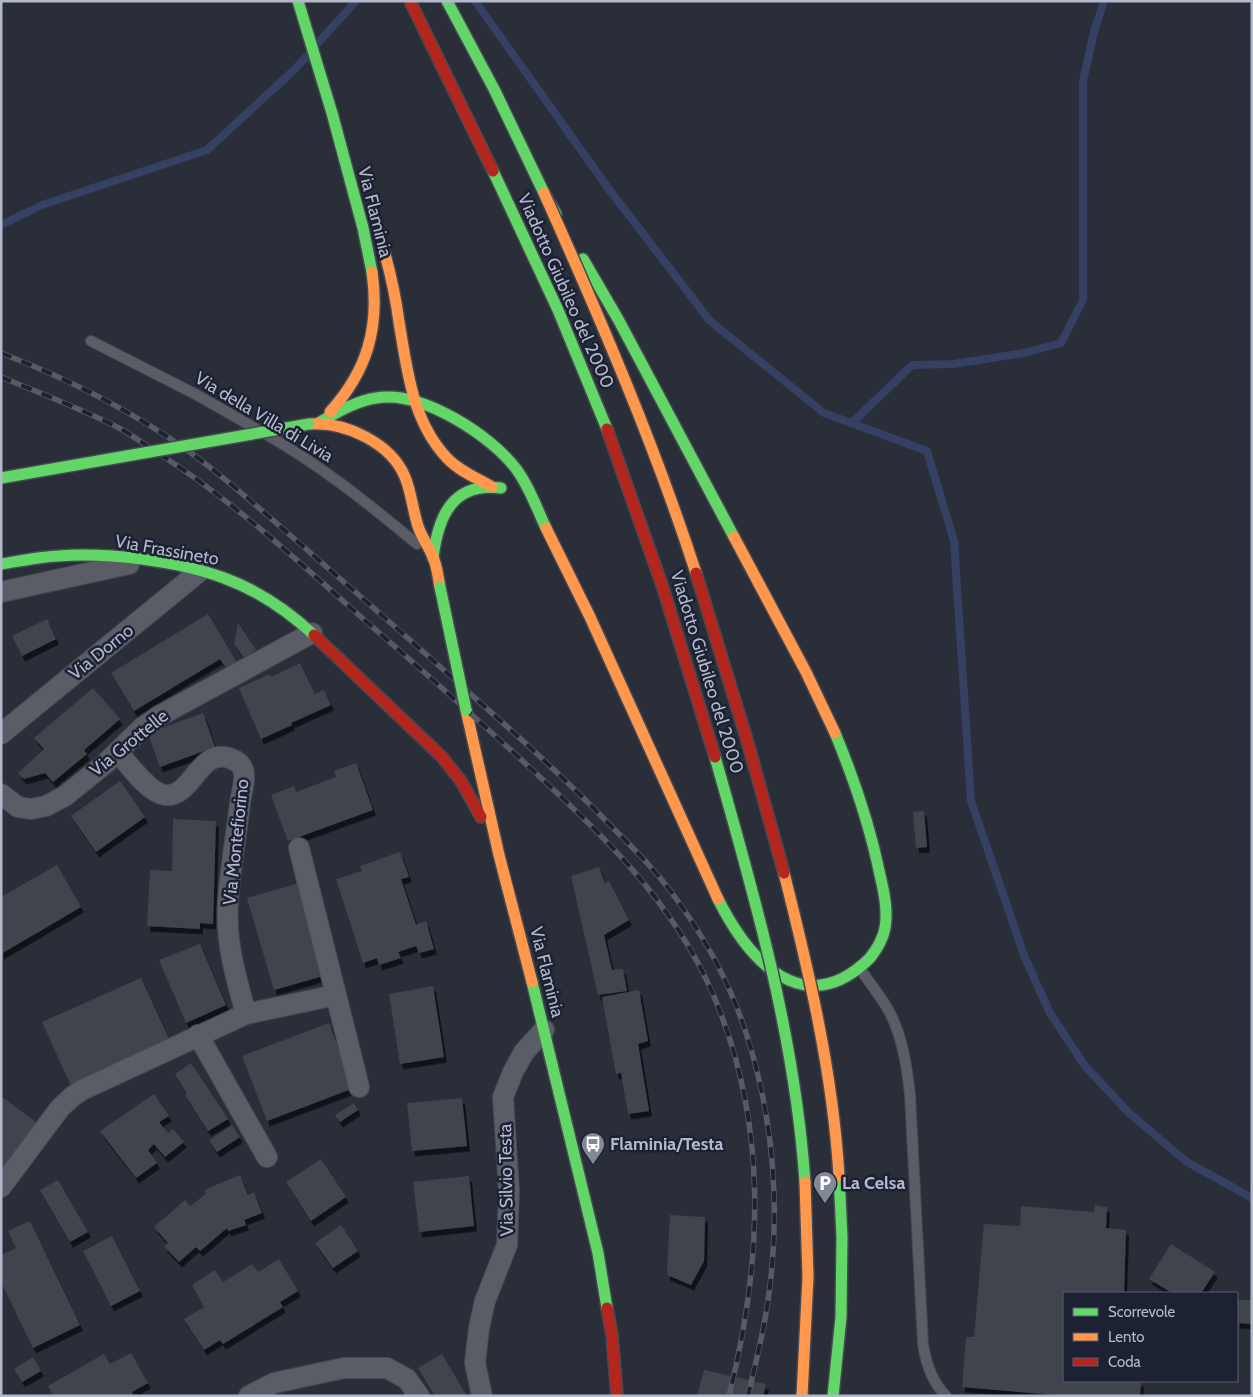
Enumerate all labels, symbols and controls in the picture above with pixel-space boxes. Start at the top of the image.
street label: Via Flaminia [353,164,397,260]
street label: Viadotto Giubileo del 2000 [513,190,619,392]
street label: Via della Villa di Livia [191,367,337,467]
street label: Via Frassineto [113,530,221,570]
street label: Viadotto Giubileo del 2000 [666,568,748,776]
street label: Via Dorno [64,619,138,685]
street label: Via Grottelle [85,705,173,781]
street label: Via Montefiorino [218,778,254,906]
street label: Via Flaminia [525,924,569,1020]
street label: Via Silvio Testa [494,1123,518,1237]
bus stop icon: Flaminia/Testa [580,1131,606,1165]
place label: Flaminia/Testa [610,1133,723,1155]
parking icon: La Celsa [812,1170,838,1204]
place label: La Celsa [842,1172,905,1194]
legend [1063,1292,1238,1382]
text: Scorrevole [1108,1303,1176,1321]
text: Lento [1108,1328,1145,1346]
text: Coda [1108,1353,1142,1371]

